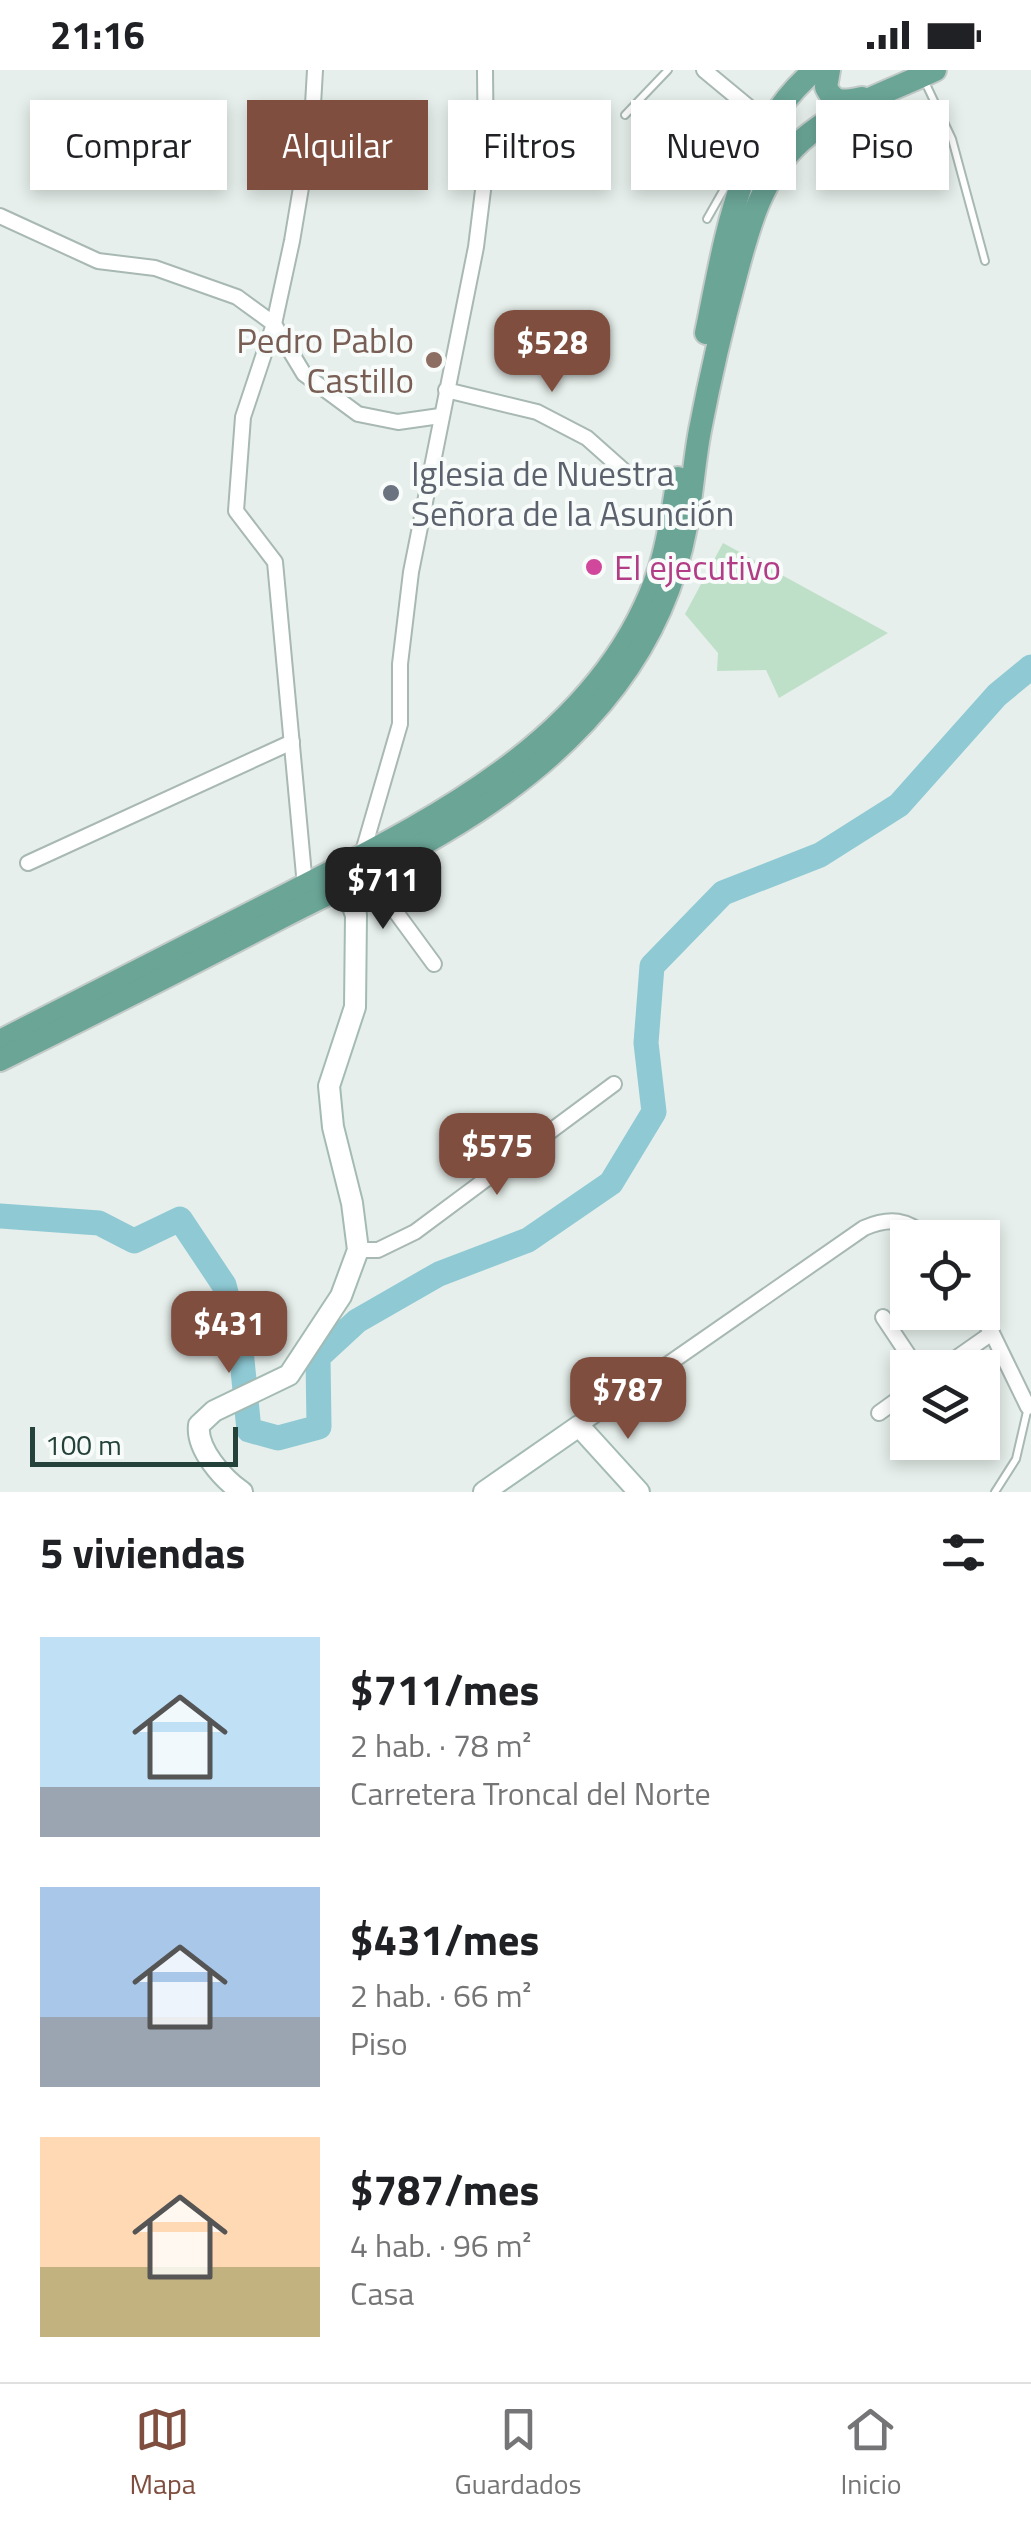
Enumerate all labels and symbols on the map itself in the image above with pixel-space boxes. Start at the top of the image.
pin: $528 [493,310,611,395]
place label: Pedro Pablo Castillo [236,313,414,407]
marker: Pedro Pablo Castillo [423,349,445,371]
place label: Iglesia de Nuestra Señora de la Asunción [411,446,734,540]
marker: Iglesia de Nuestra Señora de la Asunción [380,482,402,504]
place label: El ejecutivo [614,540,781,594]
marker: El ejecutivo [583,556,605,578]
pin: $711 [324,847,442,932]
pin: $575 [438,1113,556,1198]
pin: $431 [170,1291,288,1376]
pin: $787 [569,1357,687,1442]
scale bar [30,1422,238,1466]

